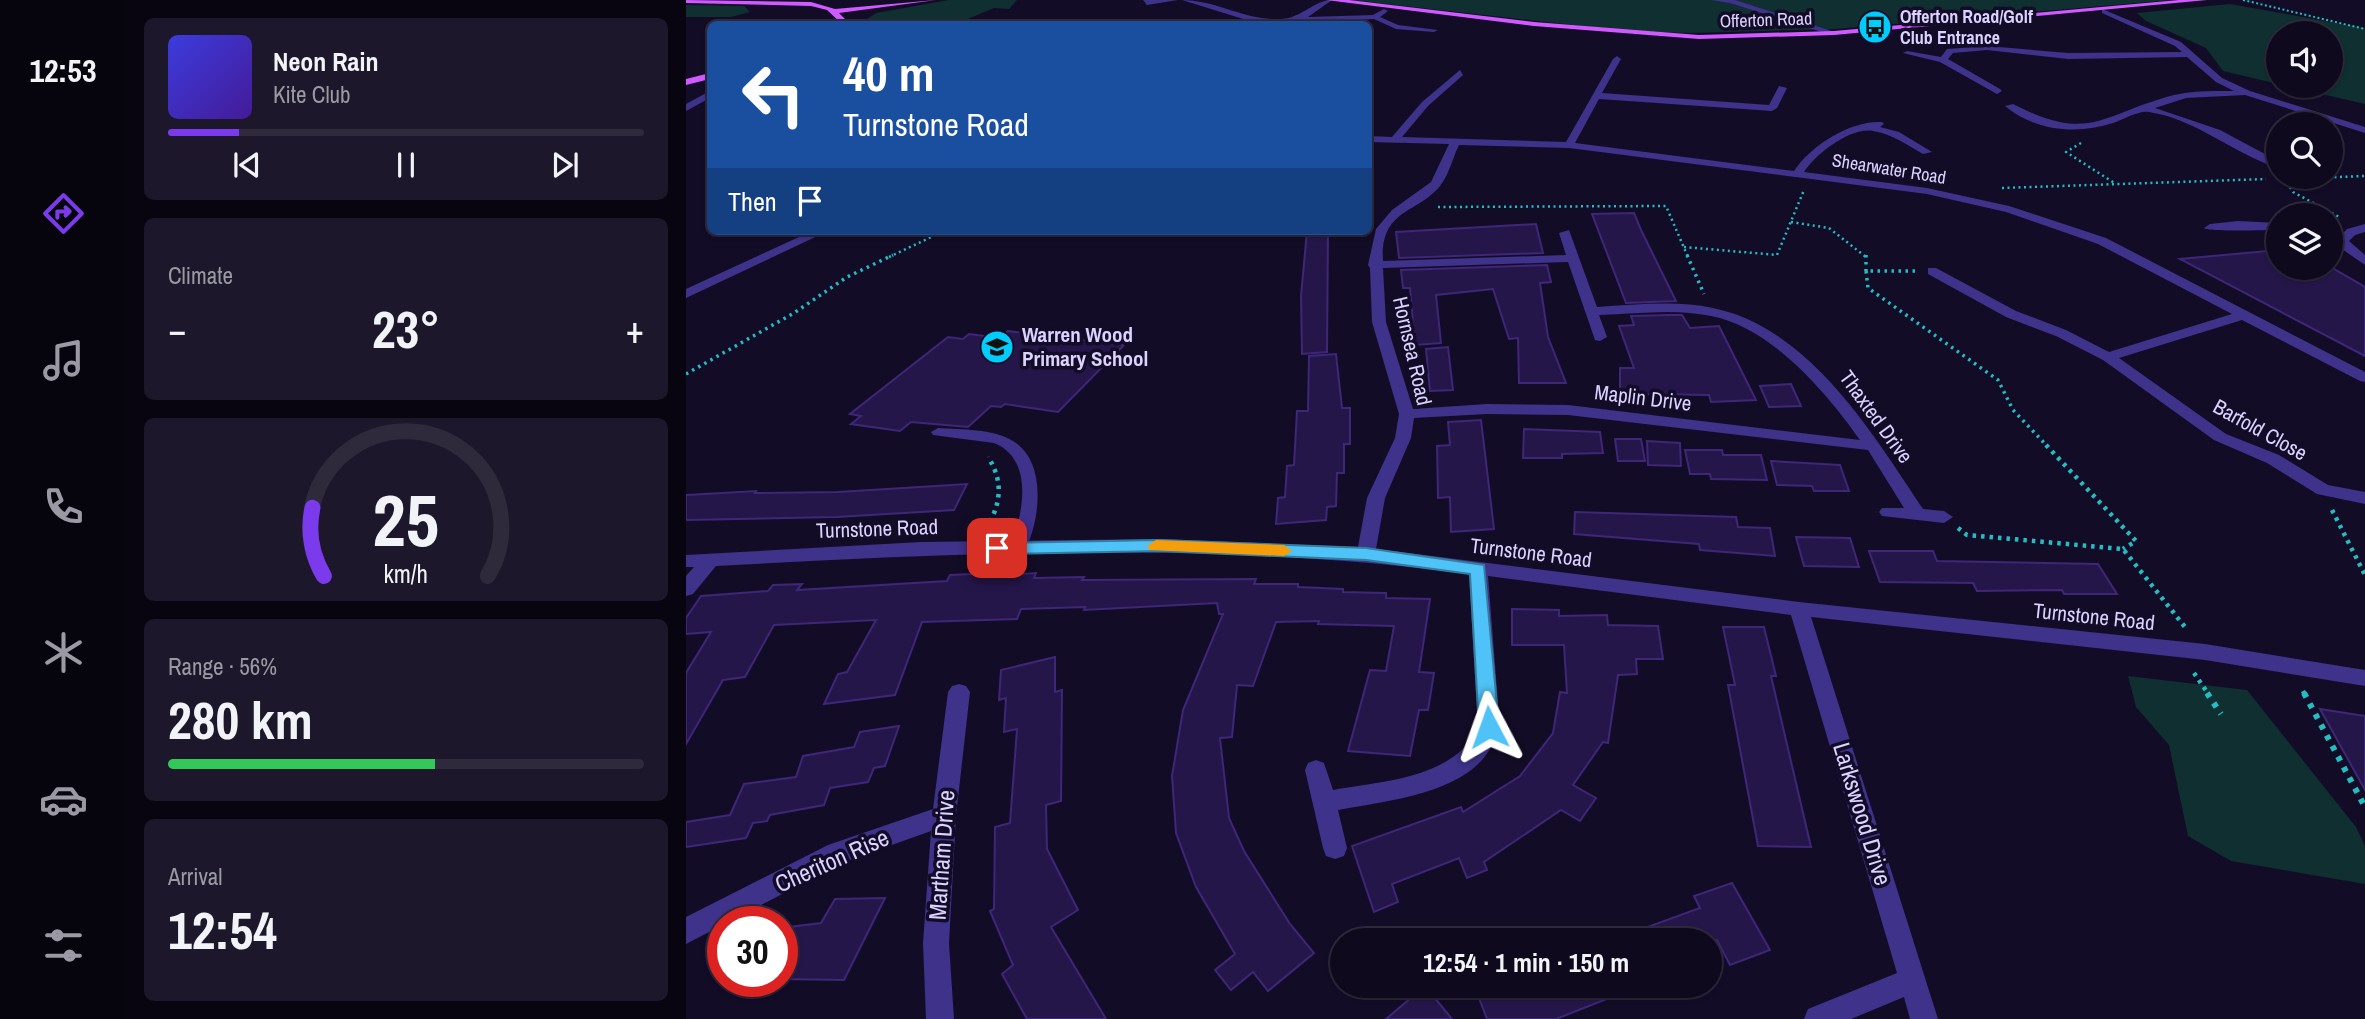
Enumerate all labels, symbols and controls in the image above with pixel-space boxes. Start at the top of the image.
place label: Offerton Road/Golf Club Entrance [1900,4,2033,50]
street label: Offerton Road [1719,5,1813,34]
bus stop icon: Offerton Road/Golf Club Entrance [1856,8,1894,46]
map controls [2266,21,2343,280]
button: sound [2266,21,2343,98]
text: 40 m [843,40,935,106]
text: Neon Rain [273,44,378,79]
text: 12:53 [29,49,97,92]
icon: left [728,49,819,140]
text: Kite Club [273,79,351,110]
text: Turnstone Road [843,103,1029,146]
button: search [2266,112,2343,189]
icon: previous [228,146,266,184]
icon: pause [387,146,425,184]
icon: next [546,146,584,184]
street label: Shearwater Road [1830,147,1948,190]
icon: arrive [791,182,829,220]
text: Then [728,184,777,219]
icon: directions [39,189,88,238]
button: layers [2266,203,2343,280]
text: Climate [168,260,233,291]
text: 23° [372,294,440,364]
street label: Hornsea Road [1386,294,1439,408]
text: − [168,304,186,355]
text: + [626,304,644,355]
place label: Warren Wood Primary School [1022,320,1148,373]
school or university icon: Warren Wood Primary School [978,328,1016,366]
icon: music [39,336,88,385]
street label: Thaxted Drive [1833,364,1920,469]
street label: Maplin Drive [1593,377,1693,418]
street label: Barfold Close [2208,392,2312,467]
text: 25 [373,471,439,569]
icon: phone [39,482,88,531]
street label: Turnstone Road [816,512,938,545]
pin [967,518,1027,578]
icon: arrive [978,529,1016,567]
street label: Turnstone Road [1469,531,1593,574]
text: km/h [384,556,428,590]
street label: Turnstone Road [2032,596,2156,637]
icon: climate [39,628,88,677]
text: Range · 56% [168,651,277,682]
text: 280 km [168,685,313,755]
position arrow [1452,690,1526,764]
street label: Larkswood Drive [1826,738,1900,889]
icon: car [39,775,88,824]
street label: Martham Drive [921,789,962,921]
street label: Cheriton Rise [770,821,894,899]
text: Arrival [168,861,223,892]
text: 12:54 [168,895,277,965]
speed limit sign: 30 [707,906,798,997]
icon: filters [39,921,88,970]
text: 12:54 · 1 min · 150 m [1423,945,1629,980]

